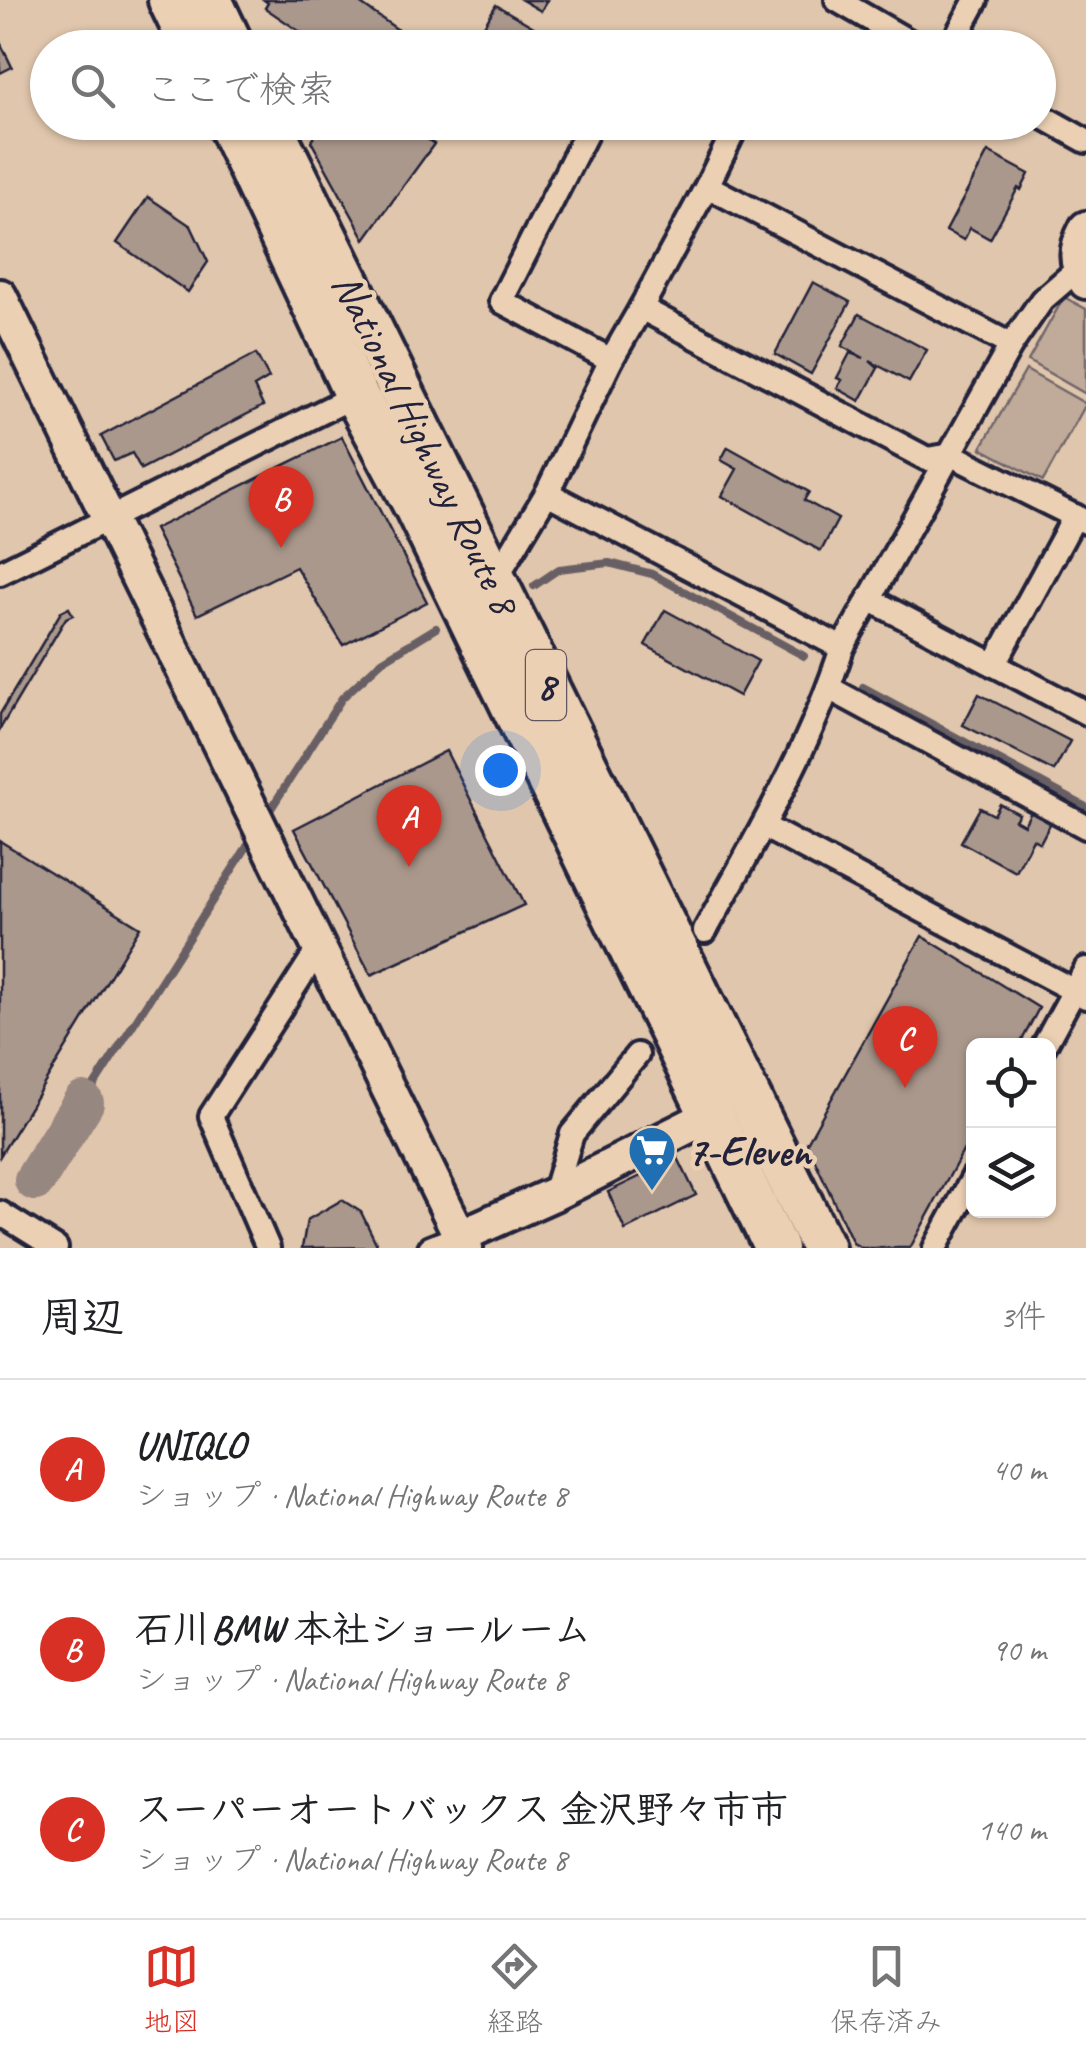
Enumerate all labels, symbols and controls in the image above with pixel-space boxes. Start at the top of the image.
search box [30,30,1056,140]
icon: search [65,58,120,113]
text: ここで検索 [145,66,335,113]
street label: National Highway Route 8 [320,265,533,626]
pin: B [248,466,314,548]
road number: 8 [526,650,566,720]
your location [475,745,526,796]
pin: A [376,784,442,867]
pin: C [872,1006,938,1088]
map controls [966,1038,1056,1218]
button: locate [966,1038,1056,1128]
supermarket icon: 7-Eleven [626,1124,678,1192]
place label: 7-Eleven [687,1125,813,1178]
button: layers [966,1128,1056,1218]
text: 周辺 [40,1291,124,1344]
text: 3件 [1000,1296,1046,1337]
text: UNIQLO [135,1422,245,1469]
text: A [64,1449,81,1490]
text: 40 m [992,1449,1046,1490]
text: ショップ · National Highway Route 8 [135,1475,567,1516]
text: 石川BMW 本社ショールーム [135,1606,592,1653]
text: B [64,1629,81,1670]
text: 90 m [992,1629,1046,1670]
text: ショップ · National Highway Route 8 [135,1659,567,1700]
text: スーパーオートバックス 金沢野々市市 [135,1786,788,1833]
text: C [65,1809,80,1850]
text: 140 m [977,1809,1046,1850]
text: ショップ · National Highway Route 8 [135,1839,567,1880]
tab: 地図 [144,1939,200,2039]
tab: 経路 [487,1939,543,2039]
tab: 保存済み [830,1939,942,2039]

